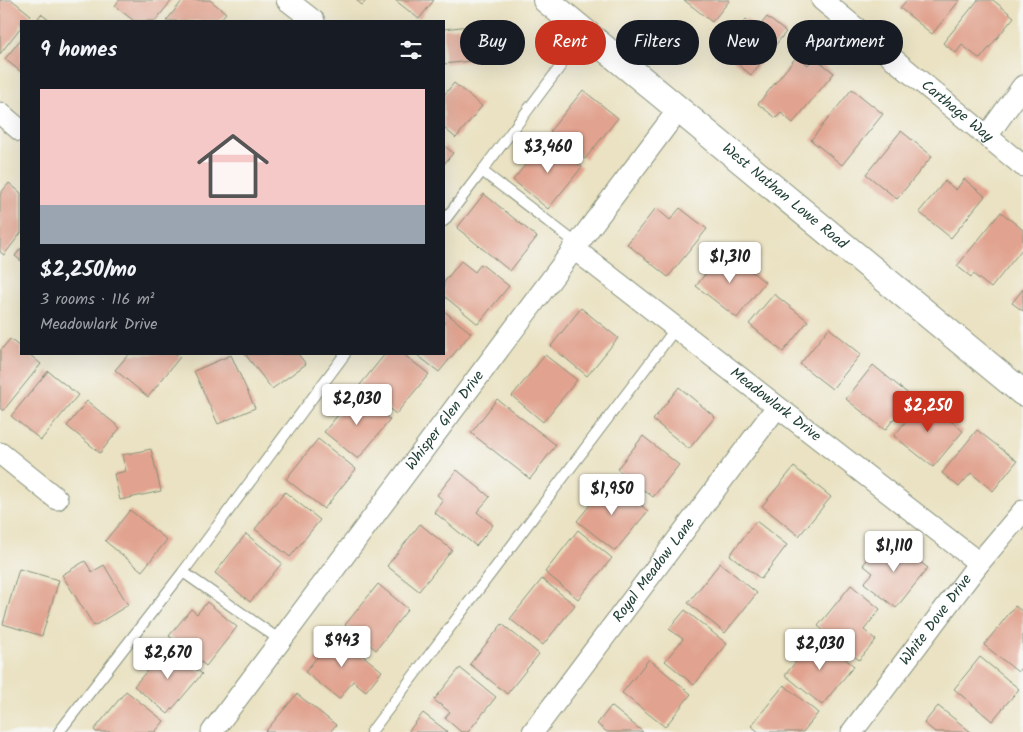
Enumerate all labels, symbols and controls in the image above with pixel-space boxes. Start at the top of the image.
chip: Buy [460,20,525,65]
chip: Rent [535,20,606,65]
chip: Filters [616,20,699,65]
chip: New [709,20,777,65]
chip: Apartment [787,20,903,65]
text: 9 homes [40,34,117,67]
icon: filters [397,36,425,64]
street label: Carthage Way [915,74,999,149]
icon: home [188,121,278,211]
pin: $3,460 [507,132,589,174]
text: $3,460 [524,135,572,160]
street label: West Nathan Lowe Road [716,137,853,256]
pin: $1,310 [689,242,771,284]
text: $1,310 [710,245,750,270]
text: $2,250/mo [40,254,137,287]
text: 3 rooms · 116 m² [40,287,155,312]
text: Meadowlark Drive [40,312,157,337]
street label: Meadowlark Drive [724,362,826,448]
street label: Whisper Glen Drive [400,365,491,476]
pin: $2,030 [316,384,398,426]
text: $2,030 [333,387,381,412]
pin: $2,250 [887,390,969,433]
text: $2,250 [904,394,952,419]
pin: $1,950 [571,474,653,516]
text: $1,950 [591,477,633,502]
street label: Royal Meadow Lane [607,513,702,628]
pin: $1,110 [853,530,935,573]
text: $1,110 [876,534,912,559]
street label: White Dove Drive [894,569,979,671]
pin: $943 [312,626,372,668]
pin: $2,030 [779,628,861,671]
text: $943 [324,629,360,654]
text: $2,030 [796,632,844,657]
pin: $2,670 [127,638,209,680]
text: $2,670 [144,641,192,666]

